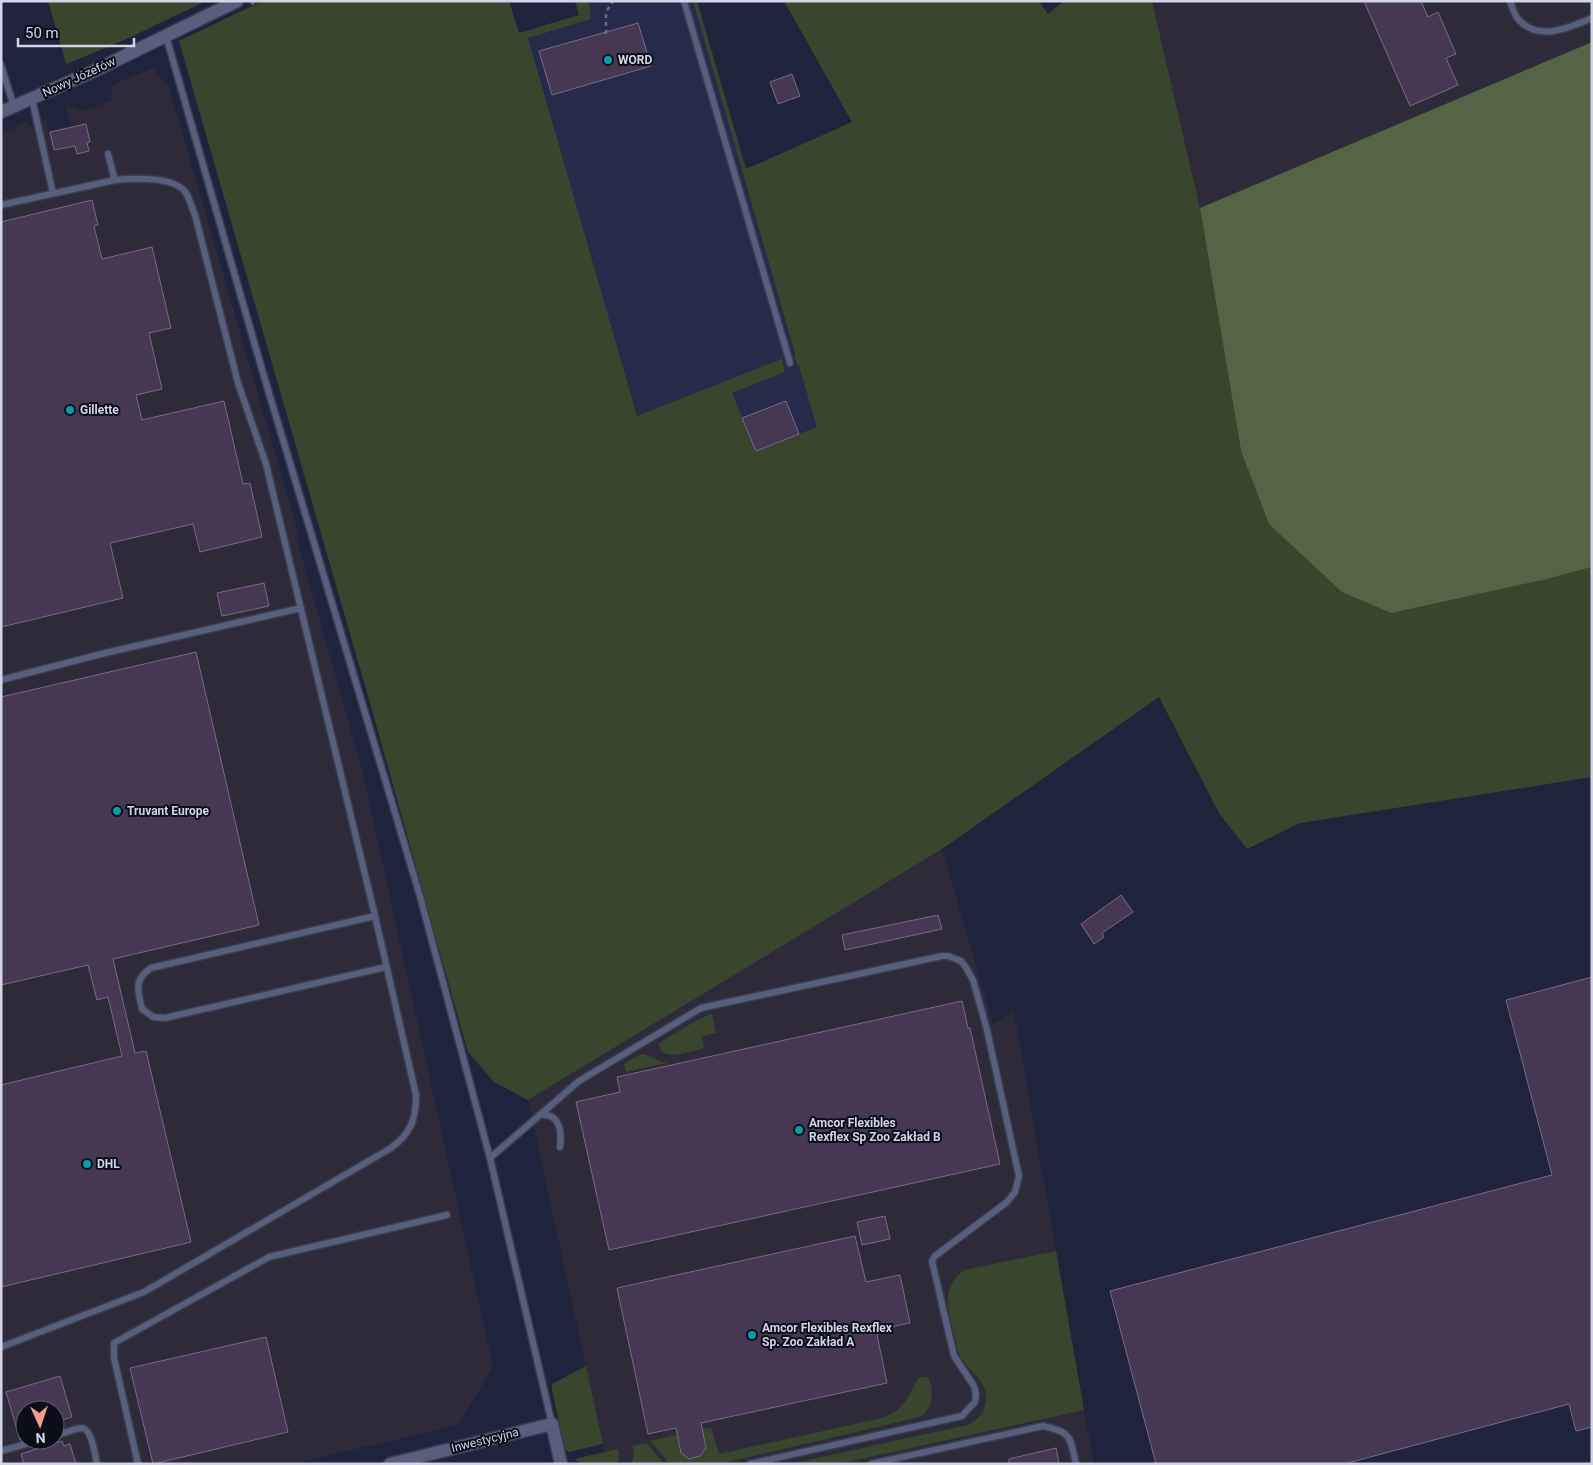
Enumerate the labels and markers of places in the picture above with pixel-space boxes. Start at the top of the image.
place label: WORD [618,53,652,67]
marker: WORD [602,54,614,66]
place label: Gillette [80,403,119,417]
marker: Gillette [64,404,76,416]
place label: Truvant Europe [127,804,209,818]
marker: Truvant Europe [111,805,123,817]
place label: Amcor Flexibles Rexflex Sp Zoo Zakład B [809,1116,941,1144]
marker: Amcor Flexibles Rexflex Sp Zoo Zakład B [793,1124,805,1136]
place label: DHL [97,1157,120,1171]
marker: DHL [81,1158,93,1170]
place label: Amcor Flexibles Rexflex Sp. Zoo Zakład A [762,1321,893,1349]
marker: Amcor Flexibles Rexflex Sp. Zoo Zakład A [746,1329,758,1341]

